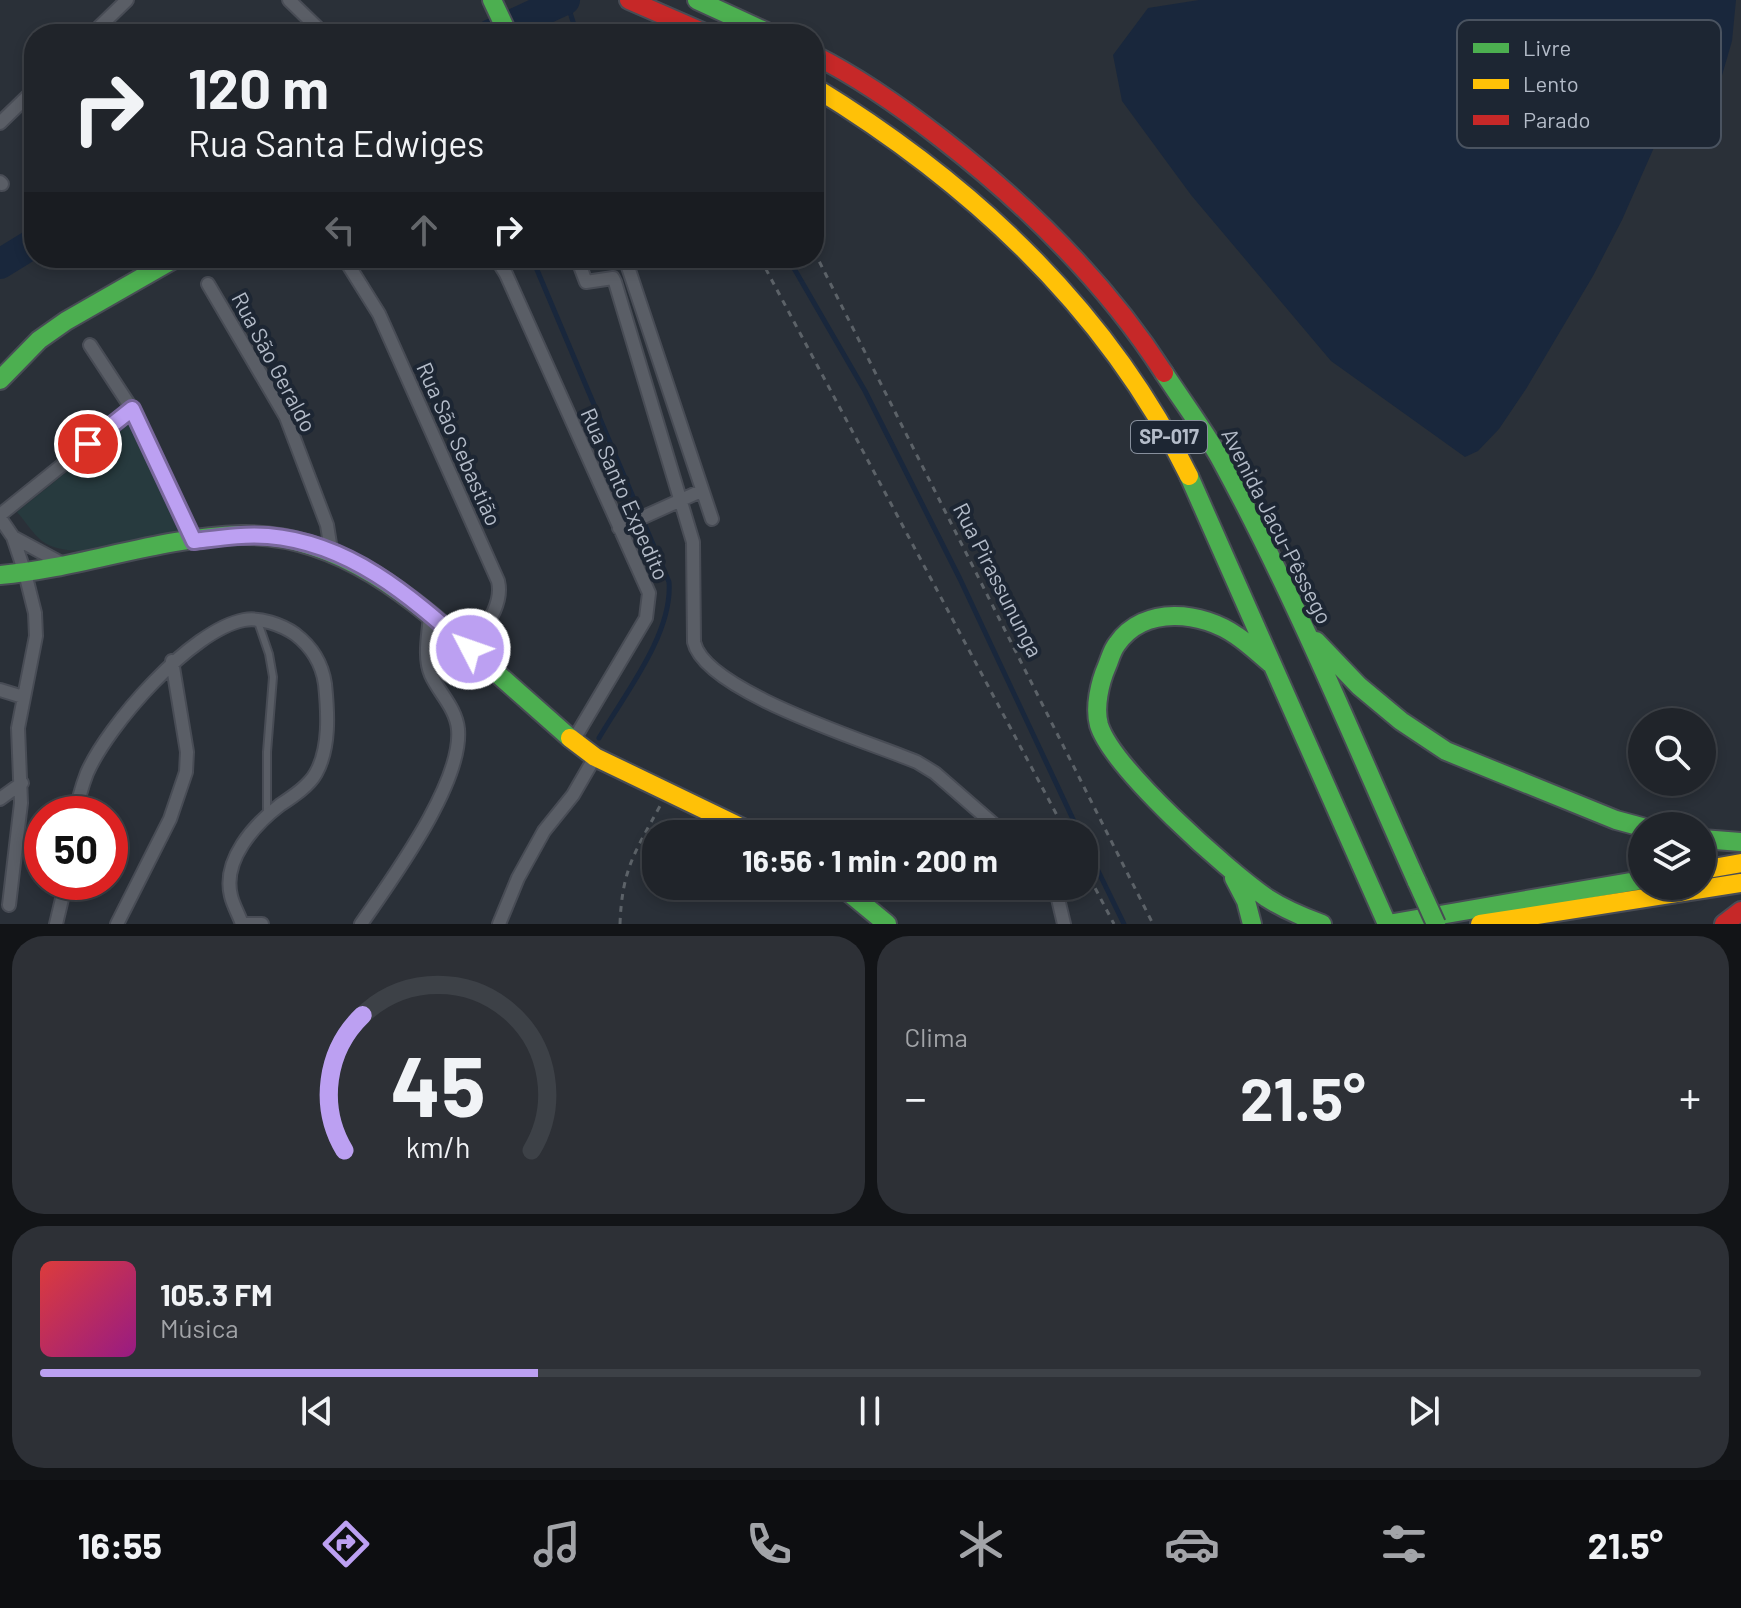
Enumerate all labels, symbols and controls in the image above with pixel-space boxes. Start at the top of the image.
legend [1457,20,1721,148]
text: Livre [1523,34,1571,60]
text: 120 m [188,53,329,120]
icon: right [56,56,160,160]
text: Lento [1523,70,1579,96]
text: Parado [1523,106,1590,132]
text: Rua Santa Edwiges [188,121,484,164]
icon: left [318,208,362,252]
icon: ahead [402,208,446,252]
icon: right [486,208,530,252]
street label: Rua São Geraldo [227,287,323,436]
street label: Rua São Sebastião [412,358,508,529]
street label: Rua Santo Expedito [576,403,676,584]
pin [54,410,122,478]
road number: SP-017 [1131,421,1207,453]
icon: arrive [66,422,110,466]
street label: Avenida Jacu-Pêssego [1217,423,1339,628]
street label: Rua Pirassununga [949,498,1049,661]
position arrow [428,607,512,691]
map controls [1628,708,1716,900]
button: search [1628,708,1716,796]
speed limit sign: 50 [24,796,128,900]
button: layers [1628,812,1716,900]
text: 16:56 · 1 min · 200 m [742,842,998,878]
text: Clima [905,1021,968,1052]
text: 45 [391,1034,486,1134]
text: 21.5° [1240,1061,1366,1133]
text: − [905,1070,927,1123]
text: + [1679,1070,1701,1123]
text: km/h [406,1129,471,1164]
text: 105.3 FM [160,1276,272,1312]
text: Música [160,1312,239,1343]
icon: previous [295,1389,339,1433]
icon: pause [848,1389,892,1433]
icon: next [1402,1389,1446,1433]
icon: directions [318,1516,374,1572]
icon: music [529,1516,585,1572]
icon: phone [741,1516,797,1572]
icon: climate [953,1516,1009,1572]
icon: car [1164,1516,1220,1572]
icon: filters [1376,1516,1432,1572]
text: 16:55 [78,1523,162,1566]
text: 21.5° [1588,1523,1663,1566]

